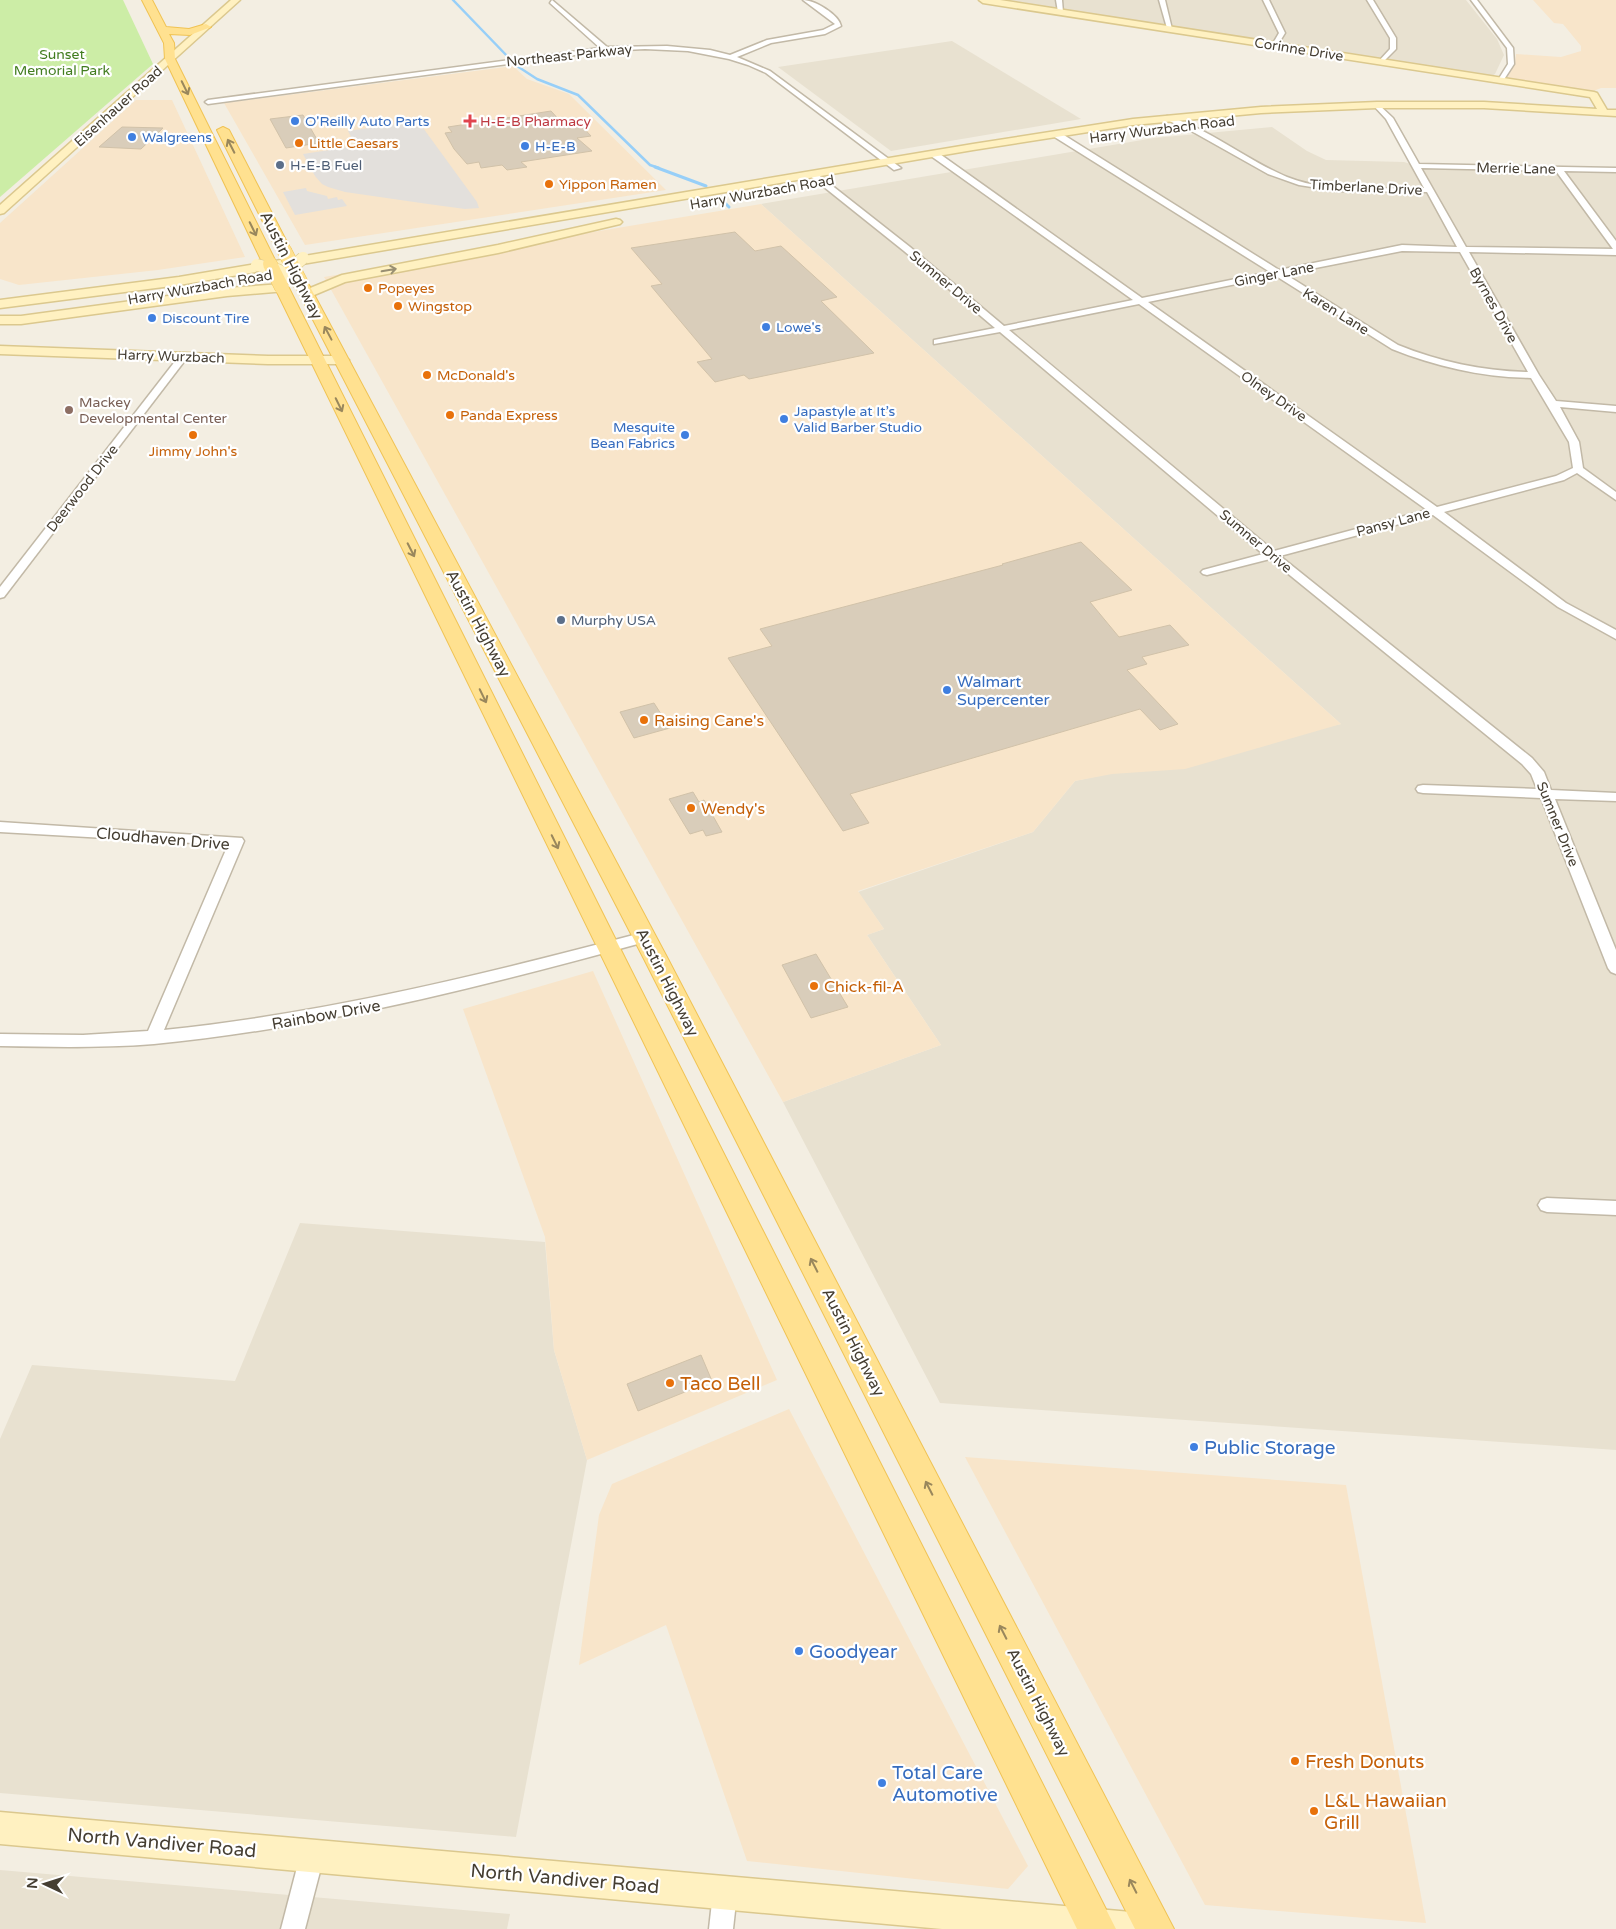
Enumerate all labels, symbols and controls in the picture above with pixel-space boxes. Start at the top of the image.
street label: Corinne Drive [1253,34,1345,65]
street label: Northeast Parkway [505,40,633,71]
park label: Sunset Memorial Park [14,46,111,79]
street label: Eisenhauer Road [71,62,166,150]
one-way arrow [180,80,190,95]
street label: Harry Wurzbach Road [1088,112,1236,147]
place label: O'Reilly Auto Parts [305,113,430,130]
place label: H-E-B Pharmacy [480,113,592,130]
marker: O'Reilly Auto Parts [289,115,301,127]
marker: H-E-B Pharmacy [464,115,476,127]
place label: Walgreens [142,129,212,146]
marker: Walgreens [126,131,138,143]
place label: Little Caesars [309,135,399,152]
marker: Little Caesars [293,137,305,149]
place label: H-E-B [535,138,576,155]
one-way arrow [226,139,235,154]
marker: H-E-B [519,140,531,152]
place label: H-E-B Fuel [290,157,362,174]
marker: H-E-B Fuel [274,159,286,171]
street label: Merrie Lane [1476,159,1556,178]
street label: Harry Wurzbach Road [689,171,836,214]
place label: Yippon Ramen [559,176,657,193]
street label: Timberlane Drive [1309,176,1423,199]
marker: Yippon Ramen [543,178,555,190]
street label: Austin Highway [255,208,327,323]
one-way arrow [249,221,258,236]
street label: Sumner Drive [906,247,986,318]
street label: Ginger Lane [1233,258,1315,291]
one-way arrow [381,265,397,275]
street label: Byrnes Drive [1466,265,1521,346]
street label: Harry Wurzbach Road [127,266,274,309]
place label: Popeyes [378,280,435,297]
marker: Popeyes [362,282,374,294]
street label: Karen Lane [1299,284,1372,339]
place label: Wingstop [408,298,472,315]
marker: Wingstop [392,300,404,312]
place label: Discount Tire [162,310,249,327]
marker: Discount Tire [146,312,158,324]
place label: Lowe's [776,319,821,336]
marker: Lowe's [760,321,772,333]
one-way arrow [323,326,333,341]
street label: Harry Wurzbach [117,346,225,367]
place label: McDonald's [437,367,515,384]
street label: Olney Drive [1237,367,1310,425]
marker: McDonald's [421,369,433,381]
place label: Mackey Developmental Center [79,394,228,427]
one-way arrow [335,397,344,412]
place label: Japastyle at It’s Valid Barber Studio [794,403,922,436]
marker: Mackey Developmental Center [63,404,75,416]
place label: Panda Express [460,407,558,424]
marker: Panda Express [444,409,456,421]
marker: Japastyle at It’s Valid Barber Studio [778,413,790,425]
place label: Mesquite Bean Fabrics [590,419,675,452]
marker: Jimmy John's [187,429,199,441]
marker: Mesquite Bean Fabrics [679,429,691,441]
street label: Deerwood Drive [43,441,122,535]
place label: Jimmy John's [149,443,238,460]
street label: Pansy Lane [1354,504,1432,540]
street label: Sumner Drive [1216,506,1296,577]
one-way arrow [406,543,416,558]
street label: Austin Highway [441,566,515,681]
place label: Murphy USA [571,612,656,629]
marker: Murphy USA [555,614,567,626]
place label: Walmart Supercenter [957,672,1051,710]
marker: Walmart Supercenter [941,684,953,696]
one-way arrow [479,688,488,703]
place label: Raising Cane's [654,711,764,731]
marker: Raising Cane's [638,714,650,726]
street label: Sumner Drive [1533,779,1582,869]
place label: Wendy's [701,799,765,819]
marker: Wendy's [685,802,697,814]
street label: Cloudhaven Drive [95,823,231,855]
one-way arrow [551,834,561,849]
street label: Austin Highway [631,925,703,1040]
place label: Chick-fil-A [824,977,904,997]
marker: Chick-fil-A [808,980,820,992]
street label: Rainbow Drive [270,996,382,1034]
one-way arrow [809,1258,818,1273]
street label: Austin Highway [817,1285,889,1400]
place label: Taco Bell [680,1373,761,1395]
marker: Taco Bell [664,1377,676,1389]
place label: Public Storage [1204,1437,1335,1459]
marker: Public Storage [1188,1441,1200,1453]
one-way arrow [924,1480,934,1495]
one-way arrow [998,1625,1007,1640]
place label: Goodyear [809,1641,898,1663]
marker: Goodyear [793,1645,805,1657]
street label: Austin Highway [1002,1645,1074,1760]
place label: Fresh Donuts [1305,1751,1424,1773]
marker: Fresh Donuts [1289,1755,1301,1767]
place label: Total Care Automotive [892,1762,998,1806]
marker: Total Care Automotive [876,1777,888,1789]
place label: L&L Hawaiian Grill [1324,1790,1447,1834]
marker: L&L Hawaiian Grill [1308,1805,1320,1817]
street label: North Vandiver Road [67,1824,257,1862]
north arrow [20,1859,70,1909]
street label: North Vandiver Road [470,1860,660,1898]
text: N [24,1877,41,1889]
one-way arrow [1128,1878,1138,1893]

